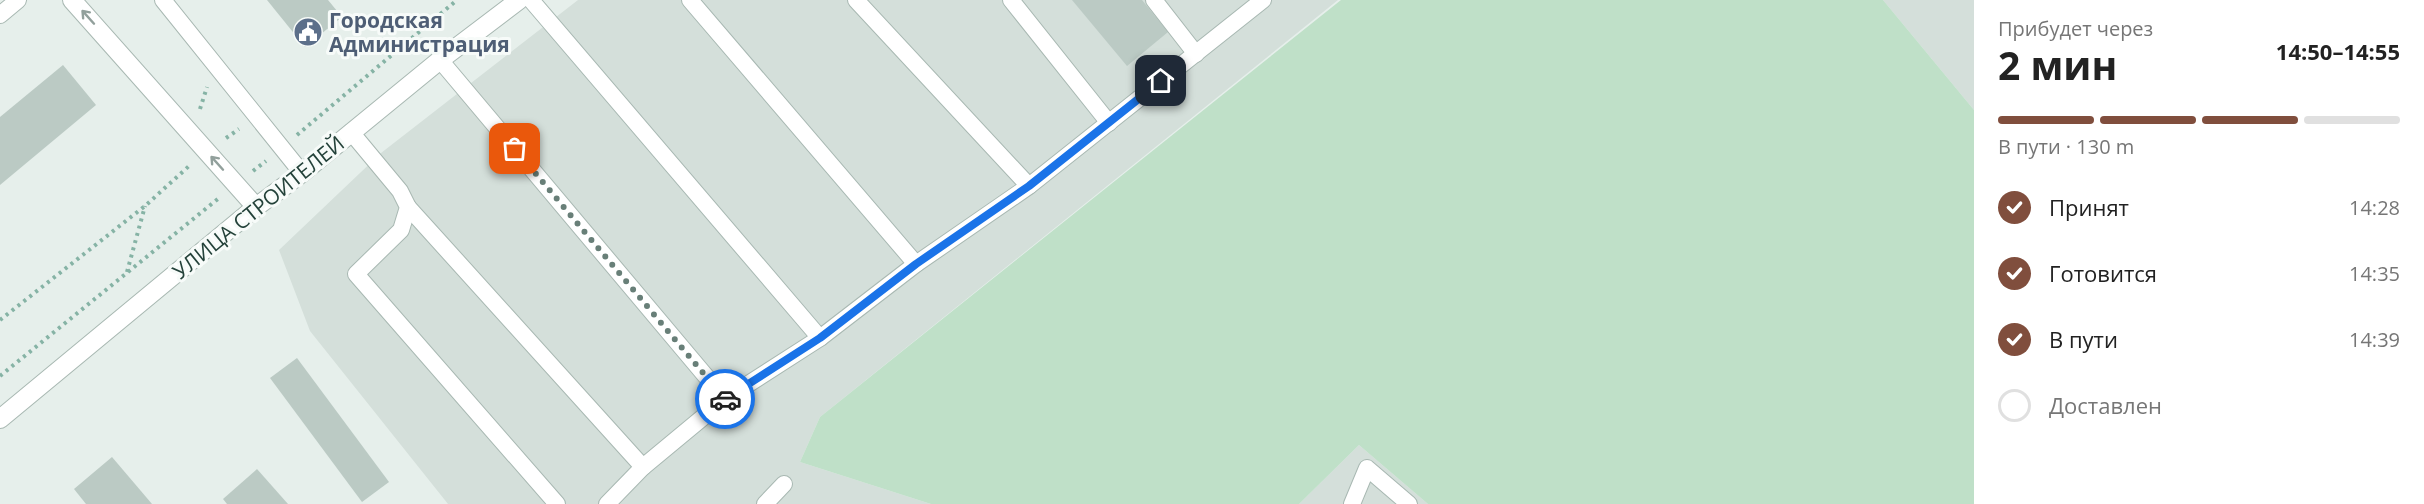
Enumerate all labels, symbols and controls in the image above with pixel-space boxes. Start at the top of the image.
place label: Городская Администрация [329,6,510,58]
one-way arrow [81,10,95,25]
text: Прибудет через [1998,15,2153,42]
public building icon: Городская Администрация [292,16,324,48]
text: 14:50–14:55 [2276,36,2400,66]
text: 2 мин [1998,38,2117,91]
pin [1135,55,1186,106]
icon: home [1144,64,1177,97]
pin [489,123,540,174]
street label: УЛИЦА СТРОИТЕЛЕЙ [166,129,350,285]
icon: bag [498,132,531,165]
text: В пути · 130 m [1998,133,2134,160]
one-way arrow [211,156,225,171]
icon: check [1998,191,2031,224]
text: Принят [2049,192,2129,222]
text: 14:28 [2349,194,2400,221]
icon: check [1998,257,2031,290]
text: Готовится [2049,258,2157,288]
text: 14:35 [2349,260,2400,287]
icon: check [1998,323,2031,356]
text: В пути [2049,324,2118,354]
text: 14:39 [2349,326,2400,353]
courier [695,369,755,429]
icon: car [709,383,742,416]
text: Доставлен [2049,390,2162,420]

